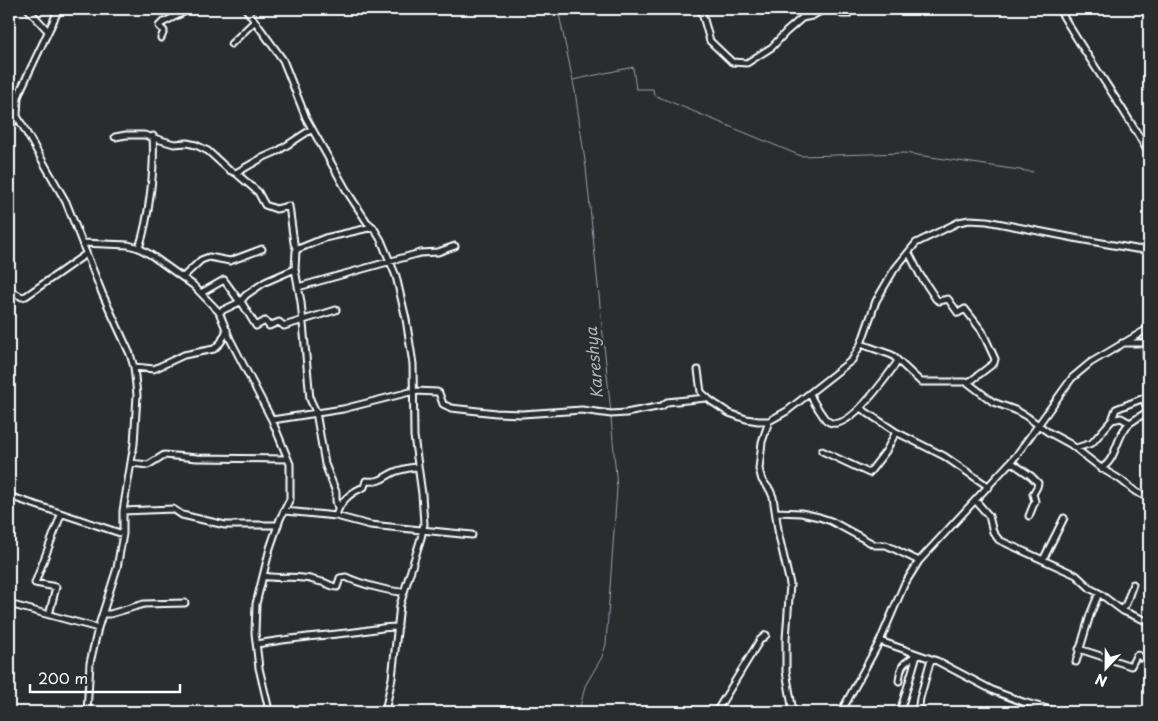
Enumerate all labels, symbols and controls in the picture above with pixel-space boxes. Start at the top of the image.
water label: Kareshya [578,325,608,400]
north arrow [1080,644,1130,694]
scale bar [30,661,180,693]
text: 200 m [38,666,88,689]
text: N [1092,669,1110,692]

